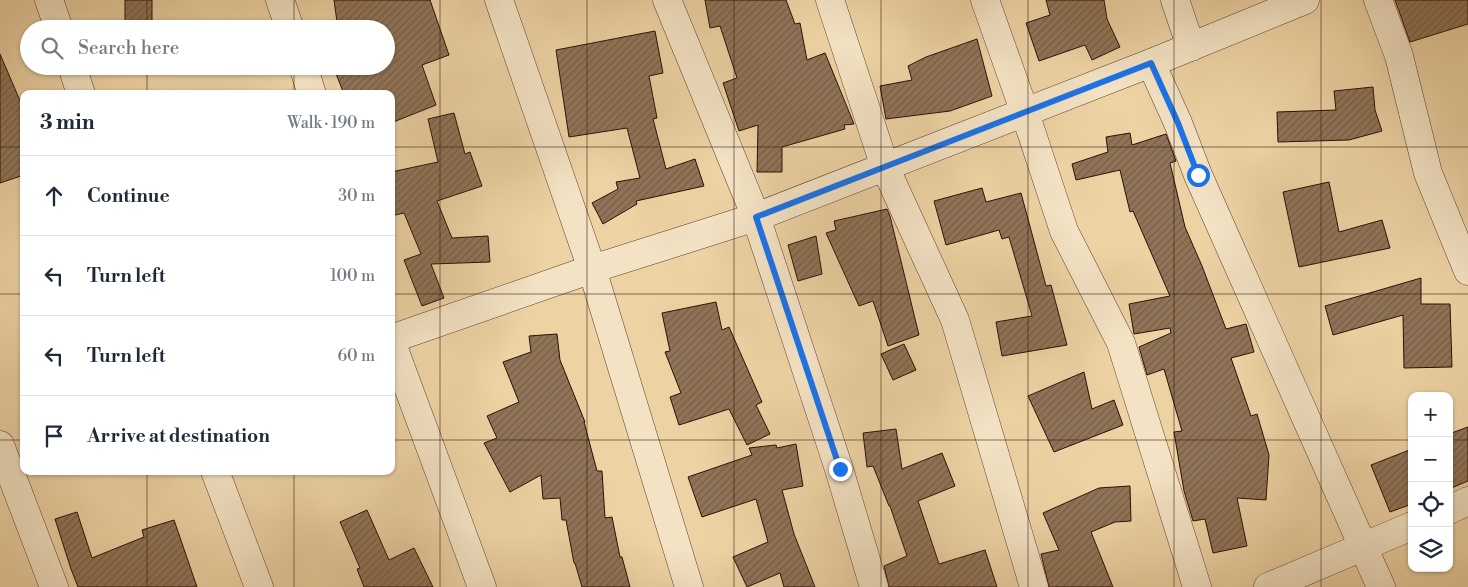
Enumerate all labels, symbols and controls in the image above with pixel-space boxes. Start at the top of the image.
search box [20,20,395,75]
icon: search [38,34,66,62]
text: Search here [78,36,179,60]
text: 3 min [40,110,95,136]
text: Walk · 190 m [287,113,375,133]
route start [1187,164,1210,187]
icon: ahead [40,182,68,210]
text: Continue [87,184,170,208]
text: 30 m [338,186,375,206]
icon: left [40,262,68,290]
text: Turn left [87,264,166,288]
text: 100 m [330,266,375,286]
icon: left [40,342,68,370]
text: Turn left [87,344,166,368]
text: 60 m [337,346,375,366]
map controls [1408,392,1453,572]
button: + [1408,392,1453,437]
icon: arrive [40,422,68,450]
text: Arrive at destination [87,424,270,448]
button: − [1408,437,1453,482]
route end [829,458,852,481]
button: locate [1408,482,1453,527]
button: layers [1408,527,1453,572]

